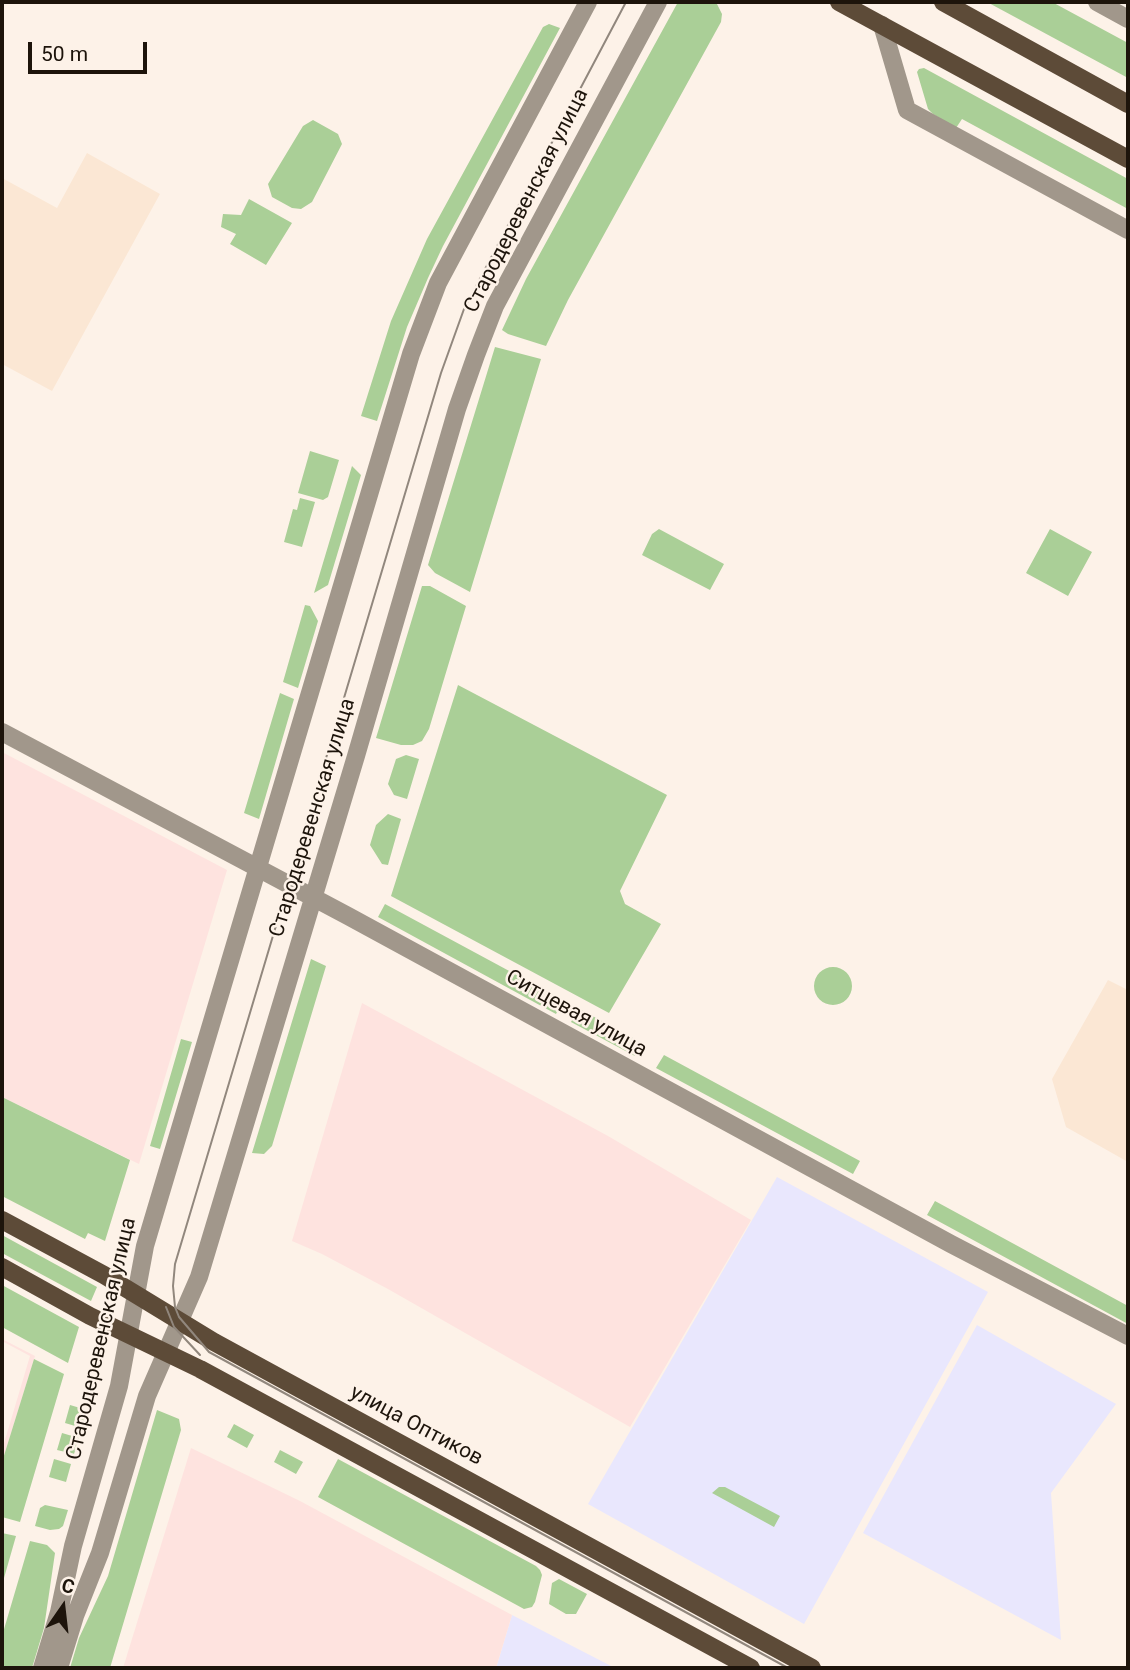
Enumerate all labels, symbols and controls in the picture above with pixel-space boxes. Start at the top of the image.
scale bar [32,28,150,72]
text: 50 m [41,42,88,66]
street label: Стародеревенская улица [459,85,595,317]
street label: Стародеревенская улица [265,696,361,940]
street label: Ситцевая улица [501,965,651,1063]
street label: Стародеревенская улица [62,1215,142,1463]
street label: улица Оптиков [345,1380,487,1472]
north arrow [28,1572,98,1642]
text: С [59,1573,77,1599]

